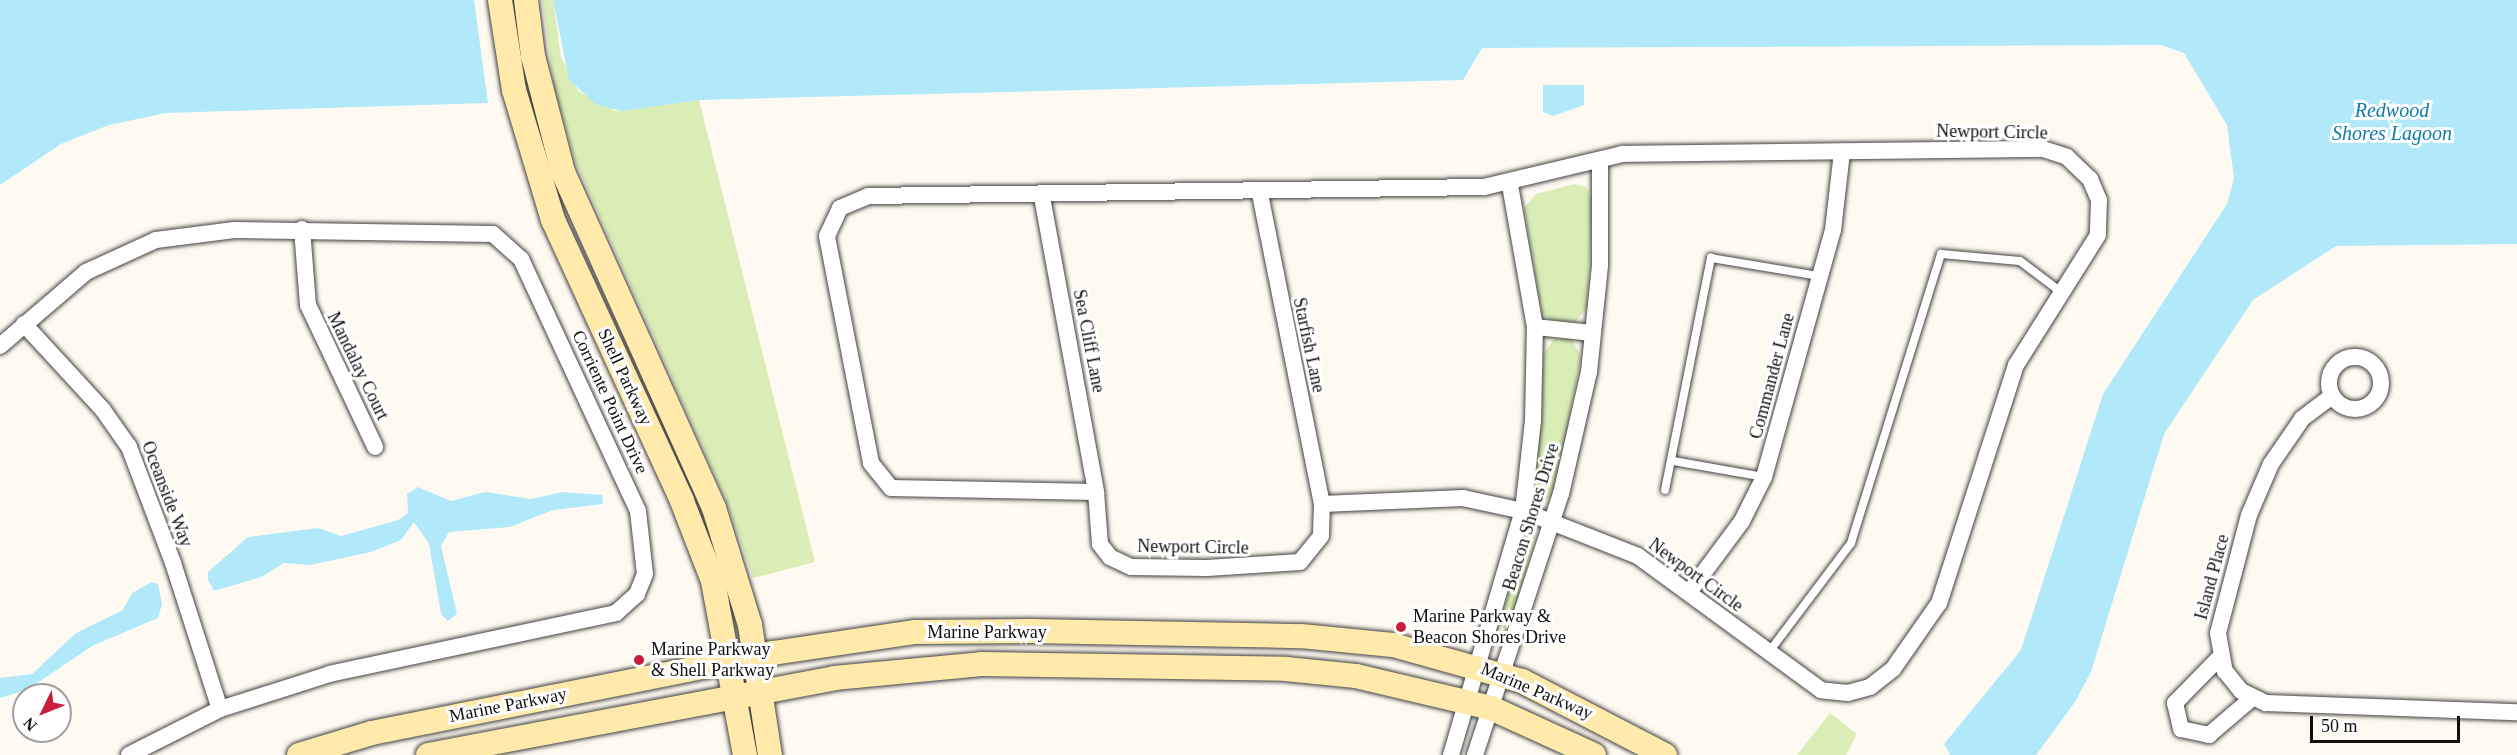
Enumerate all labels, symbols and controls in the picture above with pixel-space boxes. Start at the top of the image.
water label: Redwood Shores Lagoon [2332,99,2452,146]
street label: Newport Circle [1936,120,2048,144]
street label: Sea Cliff Lane [1068,288,1110,394]
street label: Starfish Lane [1288,296,1330,394]
street label: Mandalay Court [323,308,393,424]
street label: Commander Lane [1745,311,1799,441]
street label: Shell Parkway [593,325,657,429]
street label: Corriente Point Drive [567,327,653,477]
street label: Oceanside Way [137,438,197,550]
street label: Beacon Shores Drive [1498,441,1564,593]
street label: Island Place [2190,532,2234,622]
street label: Newport Circle [1645,534,1747,616]
street label: Newport Circle [1137,535,1249,559]
place label: Marine Parkway & Beacon Shores Drive [1413,606,1566,648]
marker: Marine Parkway & Beacon Shores Drive [1394,620,1408,634]
street label: Marine Parkway [927,621,1047,643]
place label: Marine Parkway & Shell Parkway [651,639,774,682]
marker: Marine Parkway & Shell Parkway [632,653,646,667]
street label: Marine Parkway [1478,658,1596,724]
north arrow [12,683,72,743]
street label: Marine Parkway [447,683,569,727]
scale bar [2313,704,2463,742]
text: N [20,714,40,734]
text: 50 m [2321,716,2358,736]

